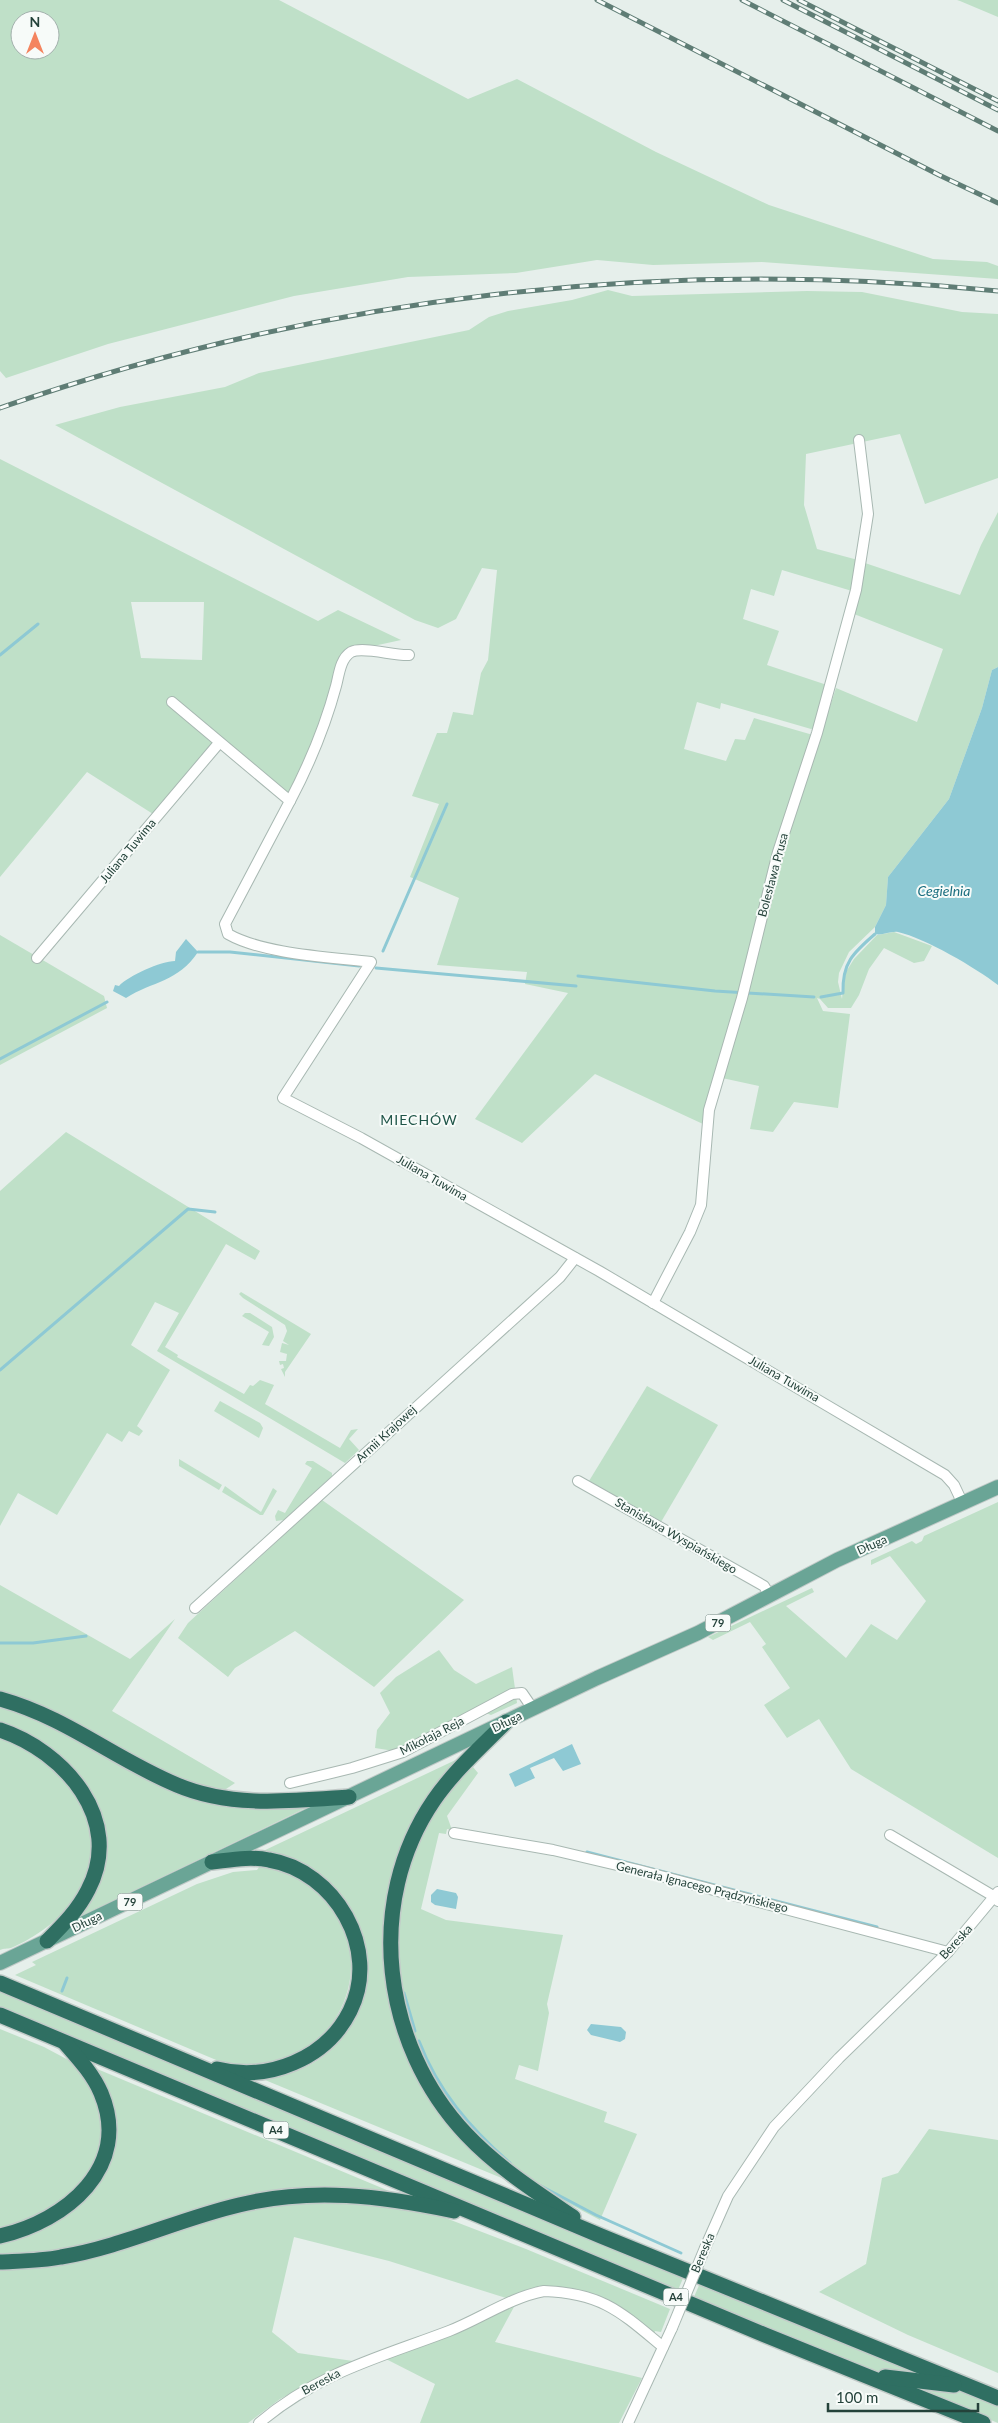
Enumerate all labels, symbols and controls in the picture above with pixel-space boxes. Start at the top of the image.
north arrow [10,10,60,60]
text: N [30,13,40,30]
street label: Juliana Tuwima [96,815,159,886]
street label: Bolesława Prusa [754,831,791,918]
water label: Cegielnia [918,882,970,899]
district label: MIECHÓW [380,1111,458,1128]
street label: Juliana Tuwima [394,1151,470,1204]
street label: Juliana Tuwima [746,1352,822,1405]
street label: Armii Krajowej [352,1402,419,1466]
street label: Stanisława Wyspiańskiego [613,1494,740,1577]
street label: Długa [854,1531,889,1558]
road number: 79 [706,1615,730,1632]
street label: Długa [489,1708,524,1735]
street label: Mikołaja Reja [397,1713,467,1758]
street label: Generała Ignacego Prądzyńskiego [614,1858,790,1915]
road number: 79 [118,1894,142,1910]
street label: Długa [69,1908,104,1935]
street label: Bereska [936,1921,975,1962]
road number: A4 [264,2122,288,2138]
street label: Bereska [687,2231,718,2275]
road number: A4 [664,2288,688,2306]
street label: Bereska [299,2365,343,2398]
scale bar [828,2380,978,2412]
text: 100 m [836,2388,878,2406]

